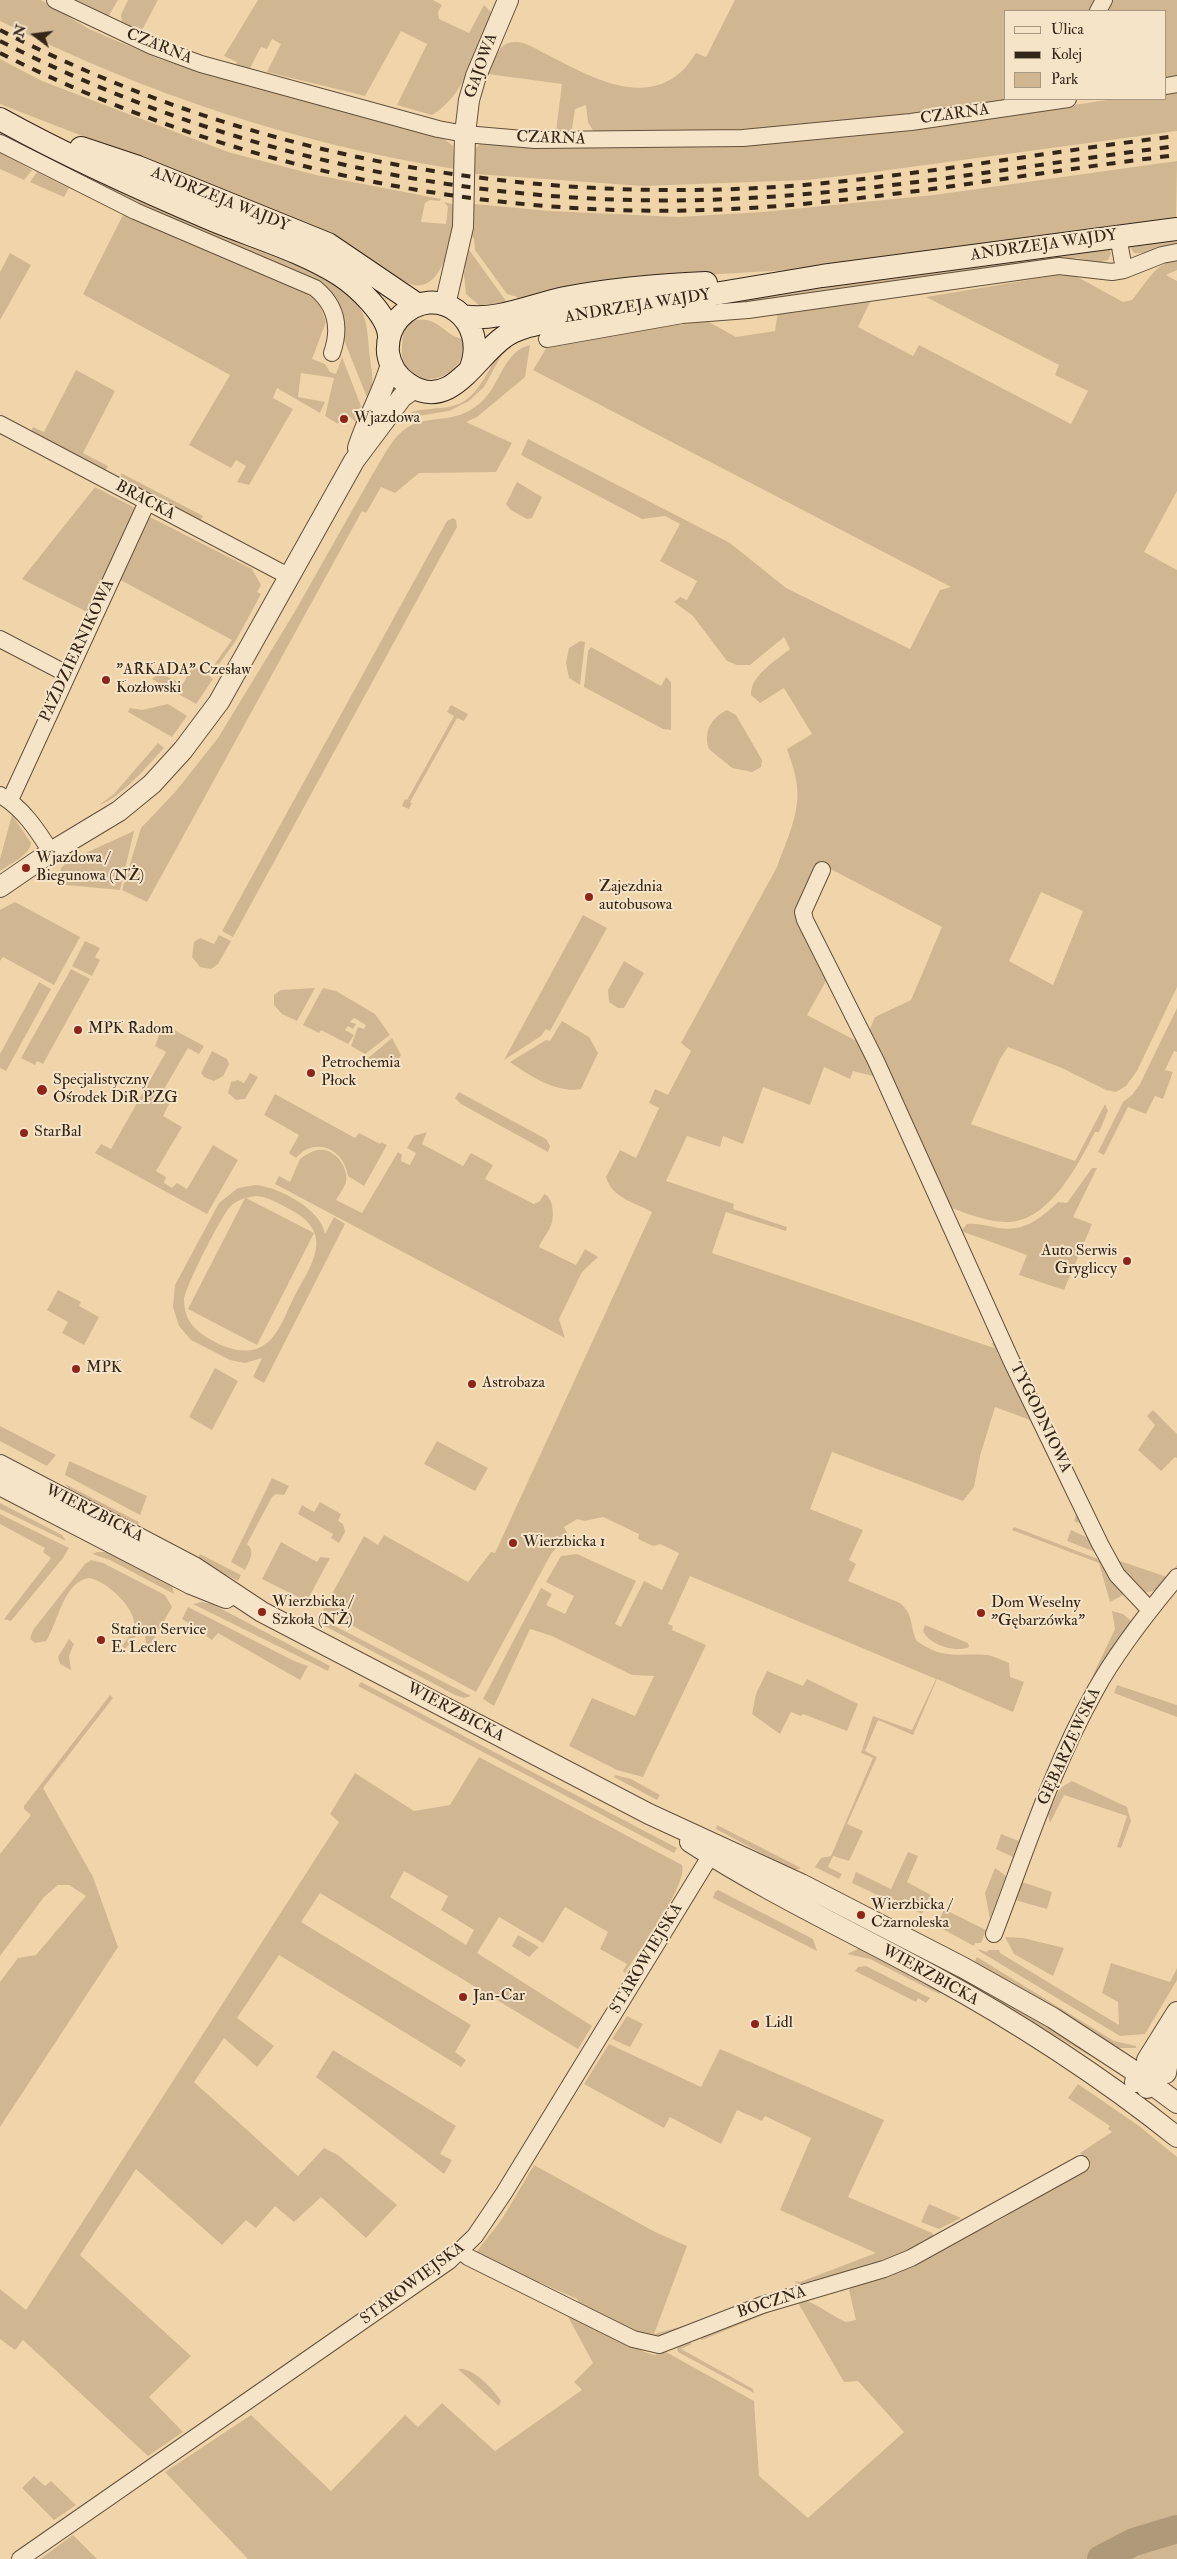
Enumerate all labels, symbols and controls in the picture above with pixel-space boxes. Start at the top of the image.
north arrow [10,10,60,60]
legend [1004,10,1167,100]
text: Ulica [1051,20,1084,39]
text: N [10,23,30,39]
street label: CZARNA [123,25,195,69]
street label: GAJOWA [461,31,503,101]
text: Kolej [1051,45,1082,64]
text: Park [1051,70,1078,89]
street label: CZARNA [919,101,991,129]
street label: CZARNA [516,128,586,150]
street label: ANDRZEJA WAJDY [148,163,292,237]
street label: ANDRZEJA WAJDY [970,226,1118,266]
street label: ANDRZEJA WAJDY [564,286,712,328]
place label: Wjazdowa [354,409,420,429]
marker: Wjazdowa [338,413,350,425]
street label: BRACKA [112,477,178,525]
street label: PAŹDZIERNIKOWA [37,577,119,725]
place label: "ARKADA" Czesław Kozłowski [116,661,251,699]
marker: "ARKADA" Czesław Kozłowski [100,674,112,686]
place label: Wjazdowa / Biegunowa (NŻ) [36,849,144,887]
marker: Wjazdowa / Biegunowa (NŻ) [20,862,32,874]
place label: Zajezdnia autobusowa [599,878,672,916]
marker: Zajezdnia autobusowa [583,891,595,903]
place label: MPK Radom [88,1020,173,1040]
marker: MPK Radom [72,1024,84,1036]
place label: Petrochemia Płock [321,1054,400,1092]
marker: Petrochemia Płock [305,1067,317,1079]
place label: Specjalistyczny Ośrodek DiR PZG [53,1071,178,1109]
marker: Specjalistyczny Ośrodek DiR PZG [35,1083,49,1097]
place label: StarBal [34,1123,82,1143]
marker: StarBal [18,1127,30,1139]
place label: Auto Serwis Grygliccy [1041,1242,1117,1280]
marker: Auto Serwis Grygliccy [1121,1255,1133,1267]
place label: MPK [86,1359,122,1379]
street label: TYGODNIOWA [1005,1360,1075,1476]
marker: MPK [70,1363,82,1375]
place label: Astrobaza [482,1374,545,1394]
marker: Astrobaza [466,1378,478,1390]
street label: WIERZBICKA [42,1481,146,1547]
place label: Wierzbicka 1 [523,1533,605,1553]
marker: Wierzbicka 1 [507,1537,519,1549]
place label: Wierzbicka / Szkoła (NŻ) [272,1593,353,1631]
place label: Dom Weselny "Gębarzówka" [991,1594,1085,1632]
marker: Wierzbicka / Szkoła (NŻ) [256,1606,268,1618]
marker: Dom Weselny "Gębarzówka" [975,1607,987,1619]
place label: Station Service E. Leclerc [111,1621,206,1659]
marker: Station Service E. Leclerc [95,1634,107,1646]
street label: WIERZBICKA [403,1679,507,1747]
street label: GĘBARZEWSKA [1034,1685,1106,1809]
place label: Wierzbicka / Czarnoleska [871,1896,952,1934]
street label: STAROWIEJSKA [607,1900,687,2018]
marker: Wierzbicka / Czarnoleska [855,1909,867,1921]
street label: WIERZBICKA [878,1942,982,2010]
place label: Jan-Car [473,1987,525,2007]
marker: Jan-Car [457,1991,469,2003]
place label: Lidl [765,2014,793,2034]
marker: Lidl [749,2018,761,2030]
street label: STAROWIEJSKA [357,2239,469,2329]
street label: BOCZNA [735,2283,809,2323]

